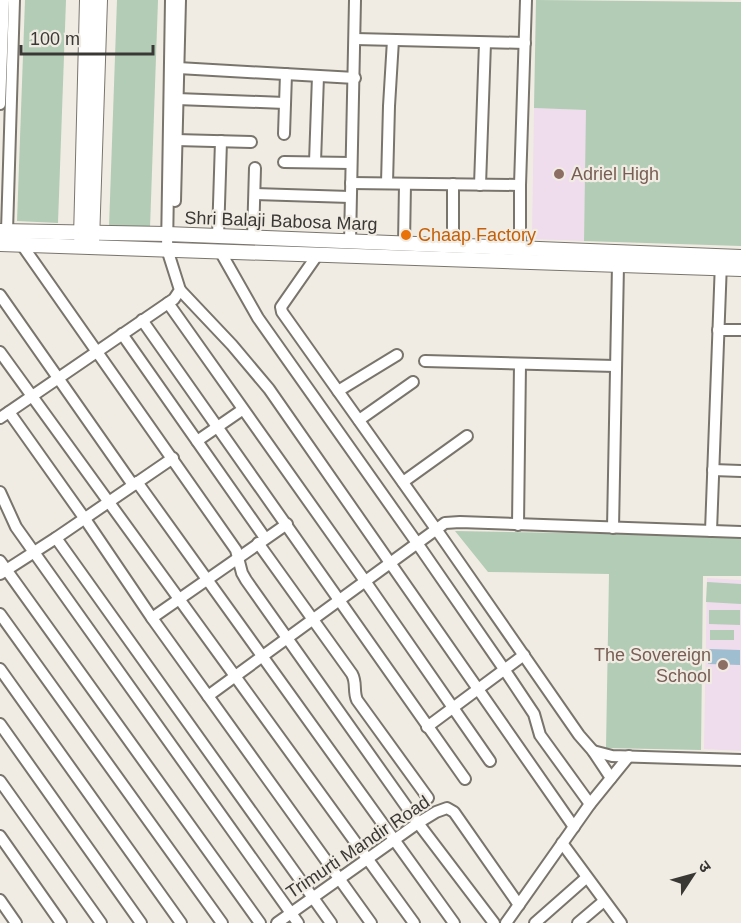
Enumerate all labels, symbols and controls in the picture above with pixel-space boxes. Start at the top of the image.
scale bar [21,18,153,56]
text: 100 m [30,29,80,49]
place label: Adriel High [571,164,659,184]
marker: Adriel High [552,167,566,181]
street label: Shri Balaji Babosa Marg [184,208,378,234]
place label: Chaap Factory [418,225,536,245]
marker: Chaap Factory [399,228,413,242]
place label: The Sovereign School [594,645,711,686]
marker: The Sovereign School [716,658,730,672]
street label: Trimurti Mandir Road [283,792,433,902]
north arrow [663,845,723,905]
text: उ [695,858,715,876]

